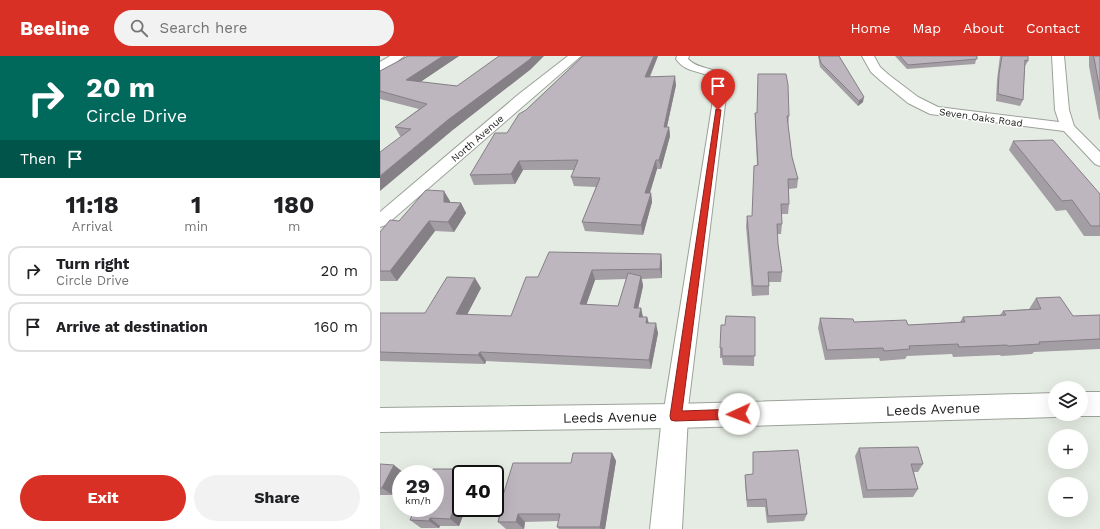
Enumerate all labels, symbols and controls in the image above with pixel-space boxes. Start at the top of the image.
search box [114,10,394,46]
text: Beeline [20,17,90,40]
icon: search [128,17,150,39]
text: Search here [160,19,247,37]
text: Home [850,20,890,36]
text: Map [912,20,941,36]
text: About [963,20,1004,36]
text: Contact [1026,20,1080,36]
pin [701,69,735,110]
text: 20 m [86,71,155,104]
icon: right [20,72,72,124]
icon: arrive [707,75,729,97]
text: Circle Drive [86,105,187,126]
street label: Seven Oaks Road [938,106,1023,129]
street label: North Avenue [449,112,506,164]
icon: arrive [64,148,86,170]
text: Then [20,150,56,168]
text: 11:18 [65,191,119,219]
text: 1 [191,191,201,219]
text: 180 [274,191,315,219]
text: Arrival [72,219,112,234]
text: min [184,219,208,234]
text: m [288,219,300,234]
text: Turn right [56,255,129,273]
icon: right [22,260,44,282]
text: 20 m [321,262,358,280]
text: Circle Drive [56,273,129,288]
icon: arrive [22,316,44,338]
text: Arrive at destination [56,318,208,336]
text: 160 m [314,318,358,336]
map controls [1048,381,1088,517]
button: layers [1048,381,1088,421]
position arrow [718,393,760,435]
street label: Leeds Avenue [886,399,980,419]
street label: Leeds Avenue [563,408,657,426]
button: + [1048,429,1088,469]
speed limit sign: 40 [452,465,504,517]
text: 29 [406,474,430,498]
button: Exit [20,475,186,521]
button: Share [194,475,360,521]
button: − [1048,477,1088,517]
text: km/h [405,495,431,506]

